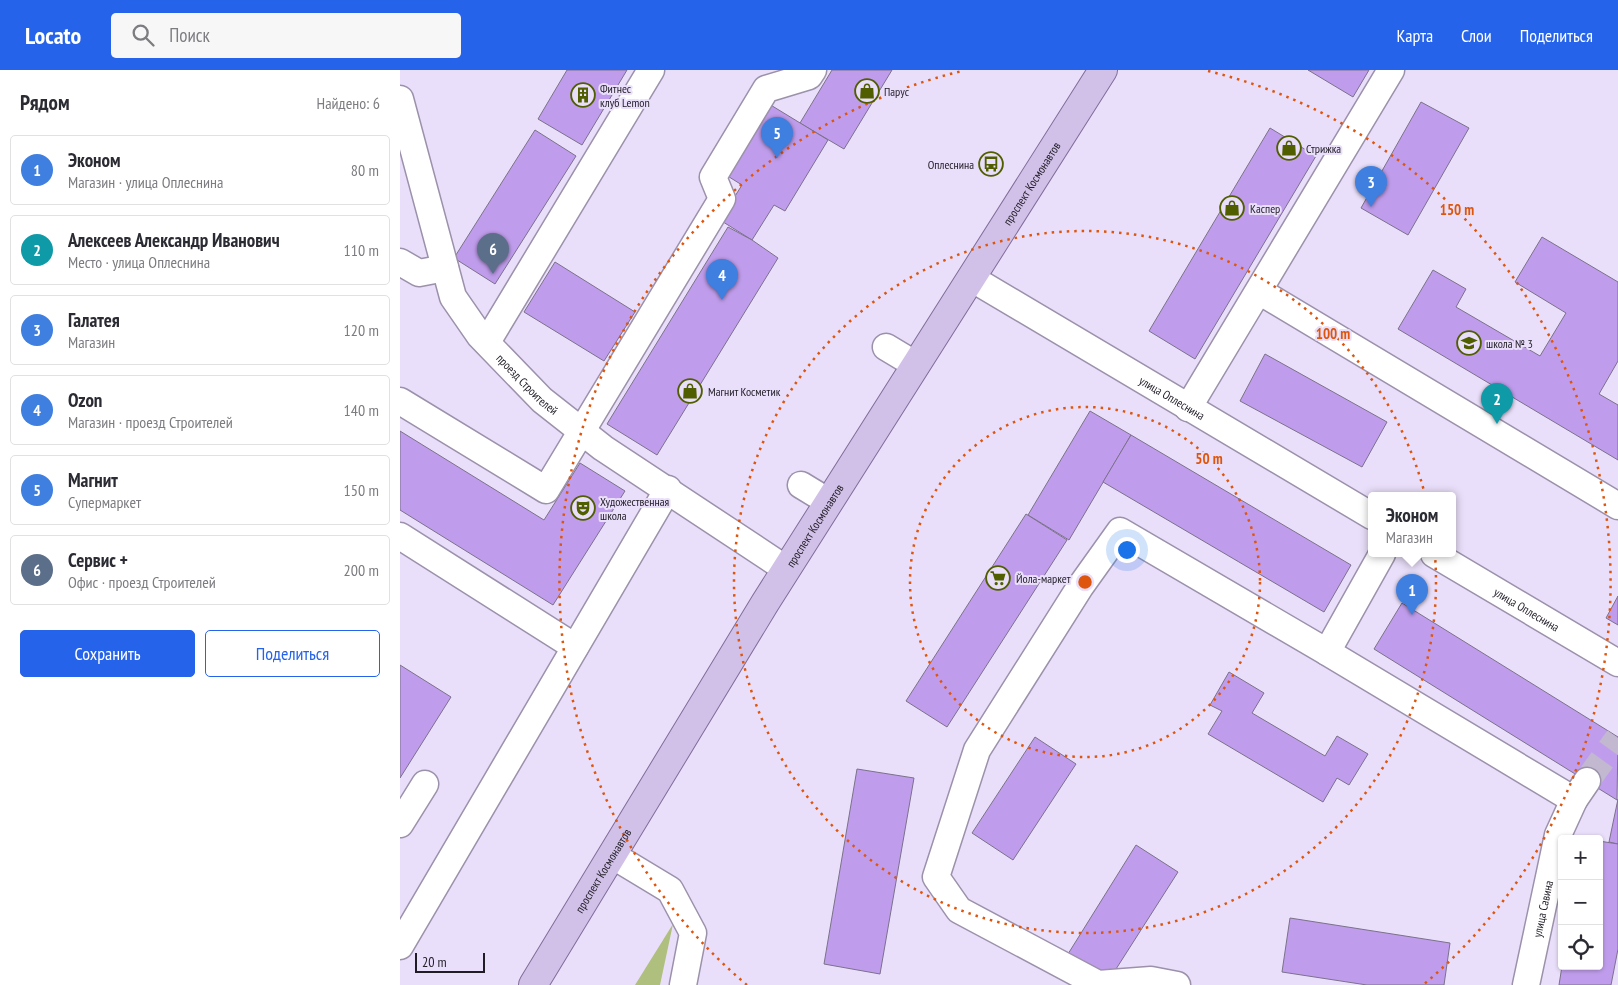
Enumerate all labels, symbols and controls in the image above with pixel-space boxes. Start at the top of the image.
search box [111,13,461,58]
text: Locato [25,20,81,51]
icon: search [129,21,157,49]
text: Поиск [169,23,210,47]
text: Карта [1396,24,1433,47]
text: Слои [1461,24,1492,47]
text: Поделиться [1520,24,1593,47]
shop icon: Парус [854,78,880,104]
place label: Фитнес клуб Lemon [600,81,650,110]
building icon: Фитнес клуб Lemon [570,82,596,108]
place label: Парус [884,84,910,99]
text: Рядом [20,89,70,116]
text: Найдено: 6 [317,93,380,113]
pin: 5 [761,117,793,158]
shop icon: Стрижка [1276,135,1302,161]
street label: проспект Космонавтов [999,139,1063,228]
place label: Стрижка [1306,141,1341,156]
text: Эконом [68,148,121,172]
bus stop icon: Оплеснина [978,151,1004,177]
place label: Оплеснина [928,157,974,172]
text: 1 [33,160,41,180]
text: 80 m [351,160,379,180]
pin: 3 [1355,166,1387,207]
text: Магазин · улица Оплеснина [68,172,223,192]
shop icon: Каспер [1219,195,1245,221]
text: 150 m [1440,200,1474,219]
place label: Каспер [1250,201,1280,216]
text: Алексеев Александр Иванович [68,228,280,252]
pin: 6 [477,233,509,274]
text: 2 [33,240,41,260]
text: 110 m [344,240,379,260]
text: Место · улица Оплеснина [68,252,210,272]
pin: 4 [706,259,738,300]
text: Галатея [68,308,120,332]
text: 3 [33,320,41,340]
text: 120 m [344,320,379,340]
text: 100 m [1316,324,1350,343]
school or university icon: школа № 3 [1456,330,1482,356]
text: Магазин [68,332,115,352]
place label: школа № 3 [1486,336,1533,351]
street label: проезд Строителей [494,350,561,418]
street label: улица Оплеснина [1137,372,1208,423]
shop icon: Магнит Косметик [677,378,703,404]
pin: 2 [1481,383,1513,424]
place label: Магнит Косметик [708,384,781,399]
text: Ozon [68,388,102,412]
text: 4 [33,400,41,420]
text: 140 m [344,400,379,420]
text: Магазин · проезд Строителей [68,412,233,432]
text: 50 m [1195,449,1223,468]
text: Магнит [68,468,118,492]
text: 5 [33,480,41,500]
text: 150 m [344,480,379,500]
street label: проспект Космонавтов [782,481,846,570]
text: Супермаркет [68,492,141,512]
popup [1368,492,1456,557]
place label: Художественная школа [600,494,670,523]
theatre icon: Художественная школа [570,495,596,521]
text: Эконом [1386,503,1438,527]
text: Магазин [1386,527,1433,547]
your location [1114,537,1140,563]
text: Сервис + [68,548,128,572]
text: 6 [33,560,41,580]
text: 200 m [344,560,379,580]
supermarket icon: Йола-маркет [985,565,1011,591]
place label: Йола-маркет [1016,571,1071,586]
text: Офис · проезд Строителей [68,572,216,592]
centre of rings [1076,573,1094,591]
pin: 1 [1396,574,1428,615]
street label: улица Оплеснина [1491,584,1563,634]
button: Сохранить [20,630,195,677]
button: Поделиться [205,630,380,677]
street label: проспект Космонавтов [571,826,634,915]
map controls [1558,835,1603,970]
button: + [1558,835,1603,880]
street label: улица Савина [1529,879,1556,938]
button: − [1558,880,1603,925]
button: locate [1558,925,1603,970]
scale bar [415,950,485,973]
text: 20 m [422,953,447,971]

